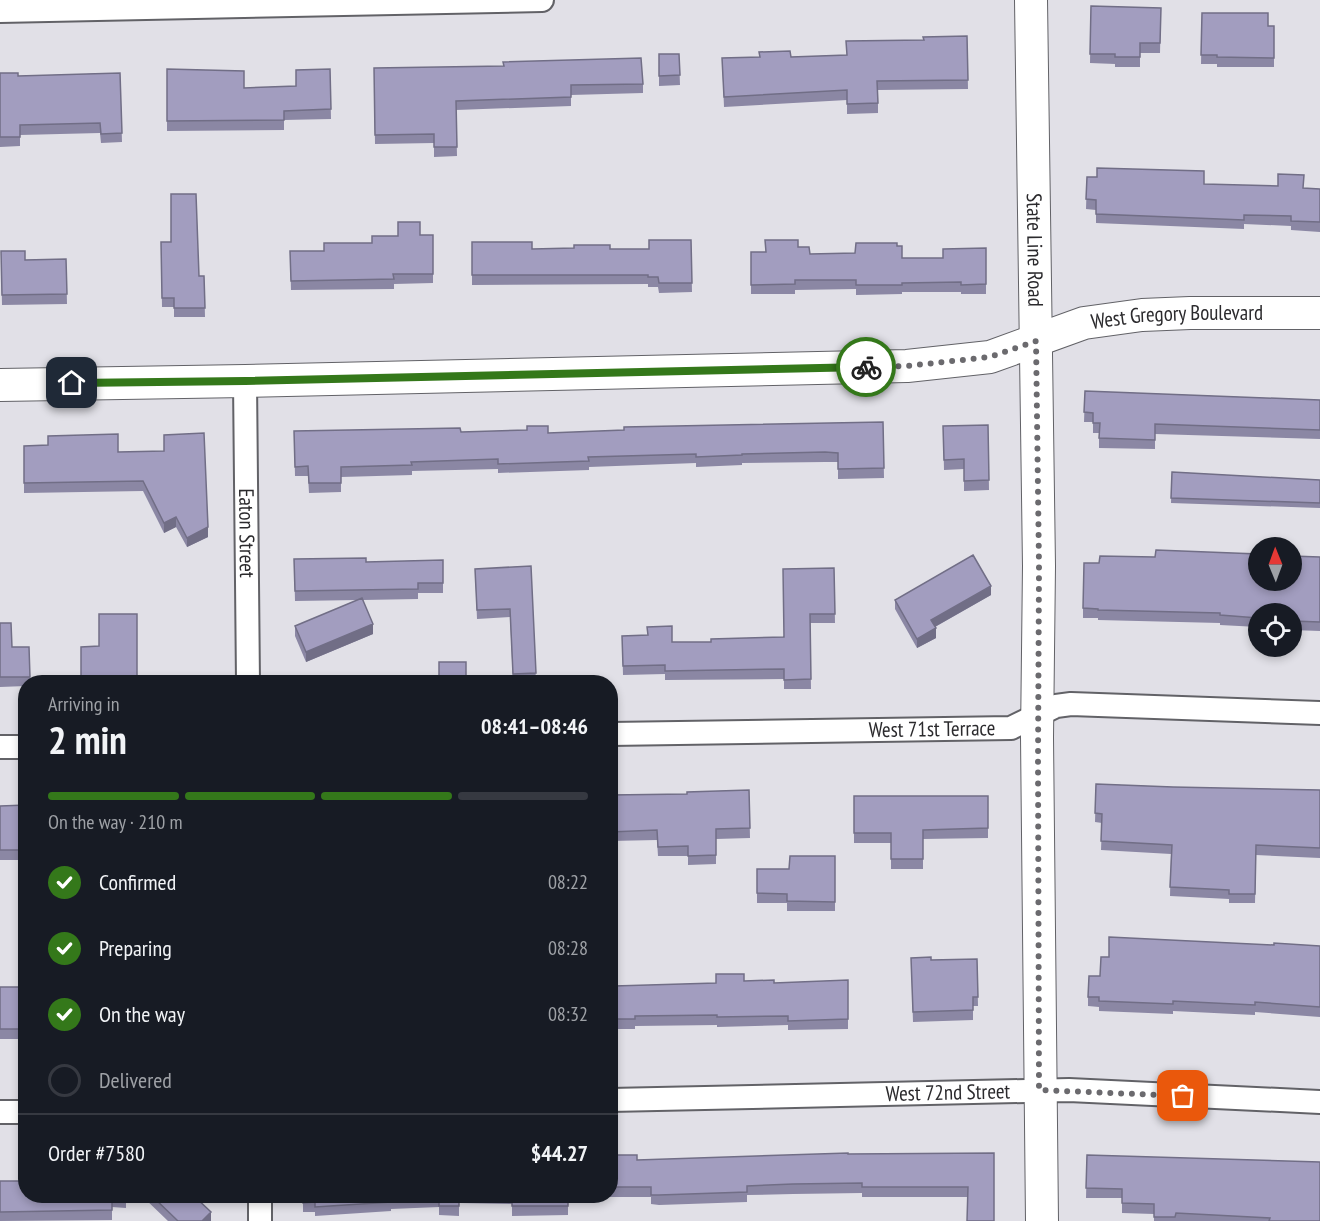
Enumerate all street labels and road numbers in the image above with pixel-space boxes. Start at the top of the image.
street label: State Line Road [1021,193,1049,307]
street label: West Gregory Boulevard [1089,299,1263,335]
street label: Eaton Street [233,488,261,578]
street label: West 71st Terrace [868,714,996,743]
street label: West 72nd Street [885,1077,1011,1107]

